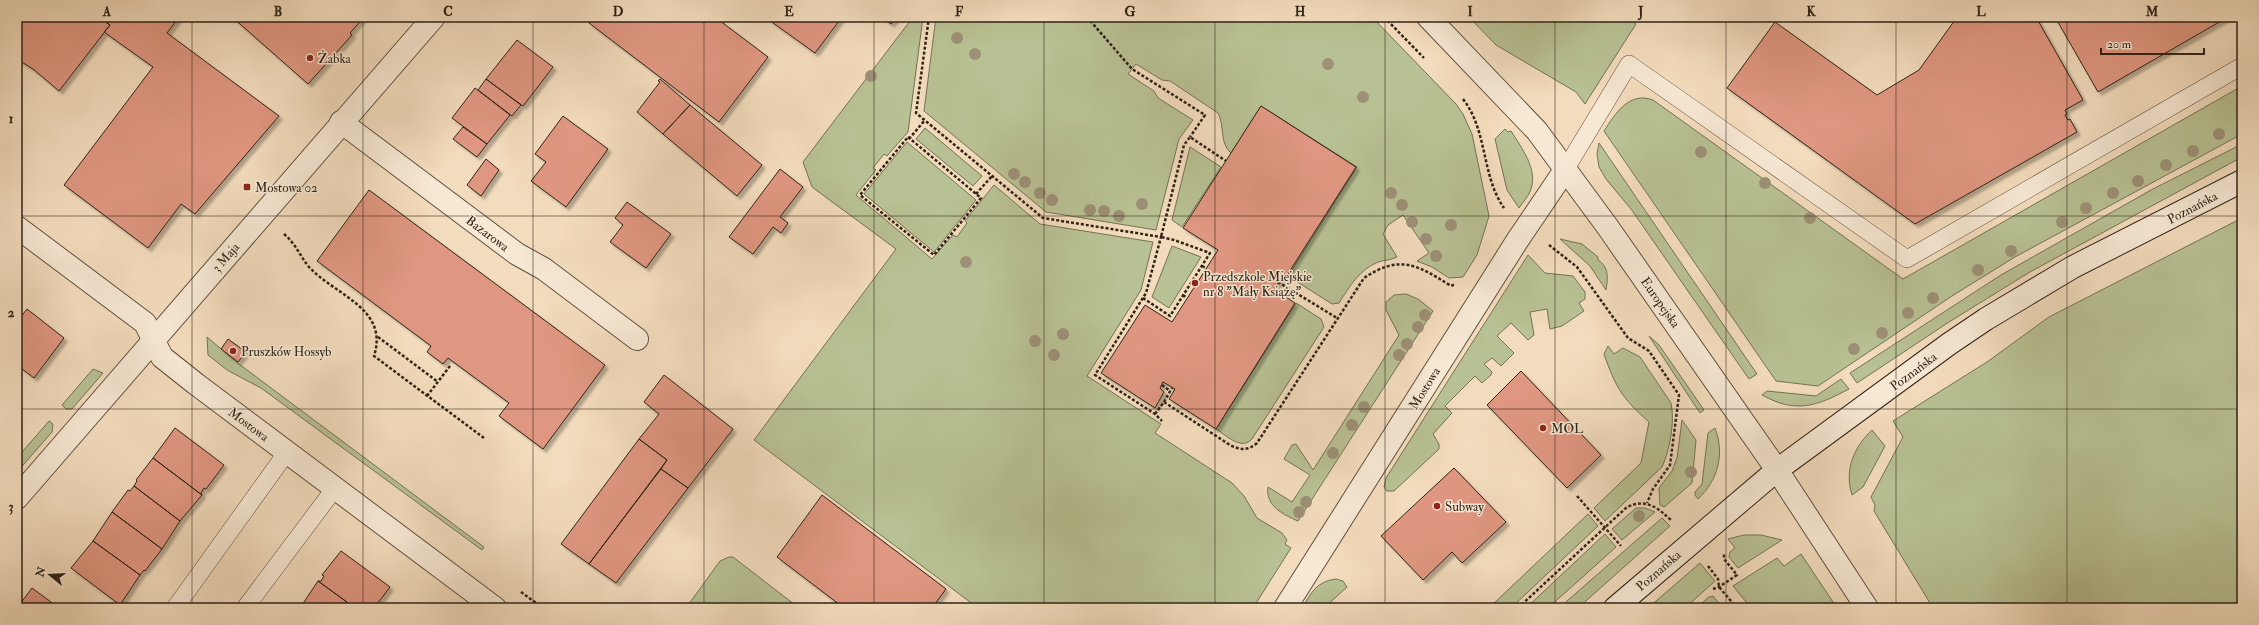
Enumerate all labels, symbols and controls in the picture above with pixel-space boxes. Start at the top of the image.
text: A [102,4,112,20]
text: B [274,4,282,20]
text: C [443,4,453,20]
text: D [613,4,624,20]
text: E [784,4,794,20]
text: F [955,4,964,20]
text: G [1125,4,1136,20]
text: H [1295,4,1306,20]
text: I [1467,4,1473,20]
text: J [1637,4,1644,21]
text: K [1806,4,1816,20]
text: L [1976,4,1986,20]
text: M [2145,4,2159,20]
scale bar [2101,30,2204,56]
text: 20 m [2107,37,2132,52]
place label: Żabka [318,50,352,67]
marker: Żabka [305,53,315,63]
text: 1 [9,111,14,127]
place label: Mostowa 02 [255,180,318,196]
marker: Mostowa 02 [242,182,252,192]
street label: Poznańska [2165,188,2221,228]
street label: Bazarowa [463,212,513,256]
street label: 3 Maja [209,239,243,276]
place label: Przedszkole Miejskie nr 8 "Mały Książę" [1203,269,1312,301]
street label: Europejska [1636,274,1684,332]
marker: Przedszkole Miejskie nr 8 "Mały Książę" [1190,278,1200,288]
text: 2 [8,305,15,321]
place label: Pruszków Hossyb [241,344,331,361]
marker: Pruszków Hossyb [228,346,238,356]
street label: Poznańska [1887,349,1941,395]
street label: Mostowa [1406,364,1444,413]
street label: Mostowa [225,404,272,446]
place label: MOL [1551,421,1584,437]
marker: MOL [1538,423,1548,433]
text: 3 [9,499,14,515]
place label: Subway [1445,499,1484,516]
marker: Subway [1432,501,1442,511]
street label: Poznańska [1633,546,1685,595]
north arrow [30,555,70,595]
text: N [33,564,49,580]

